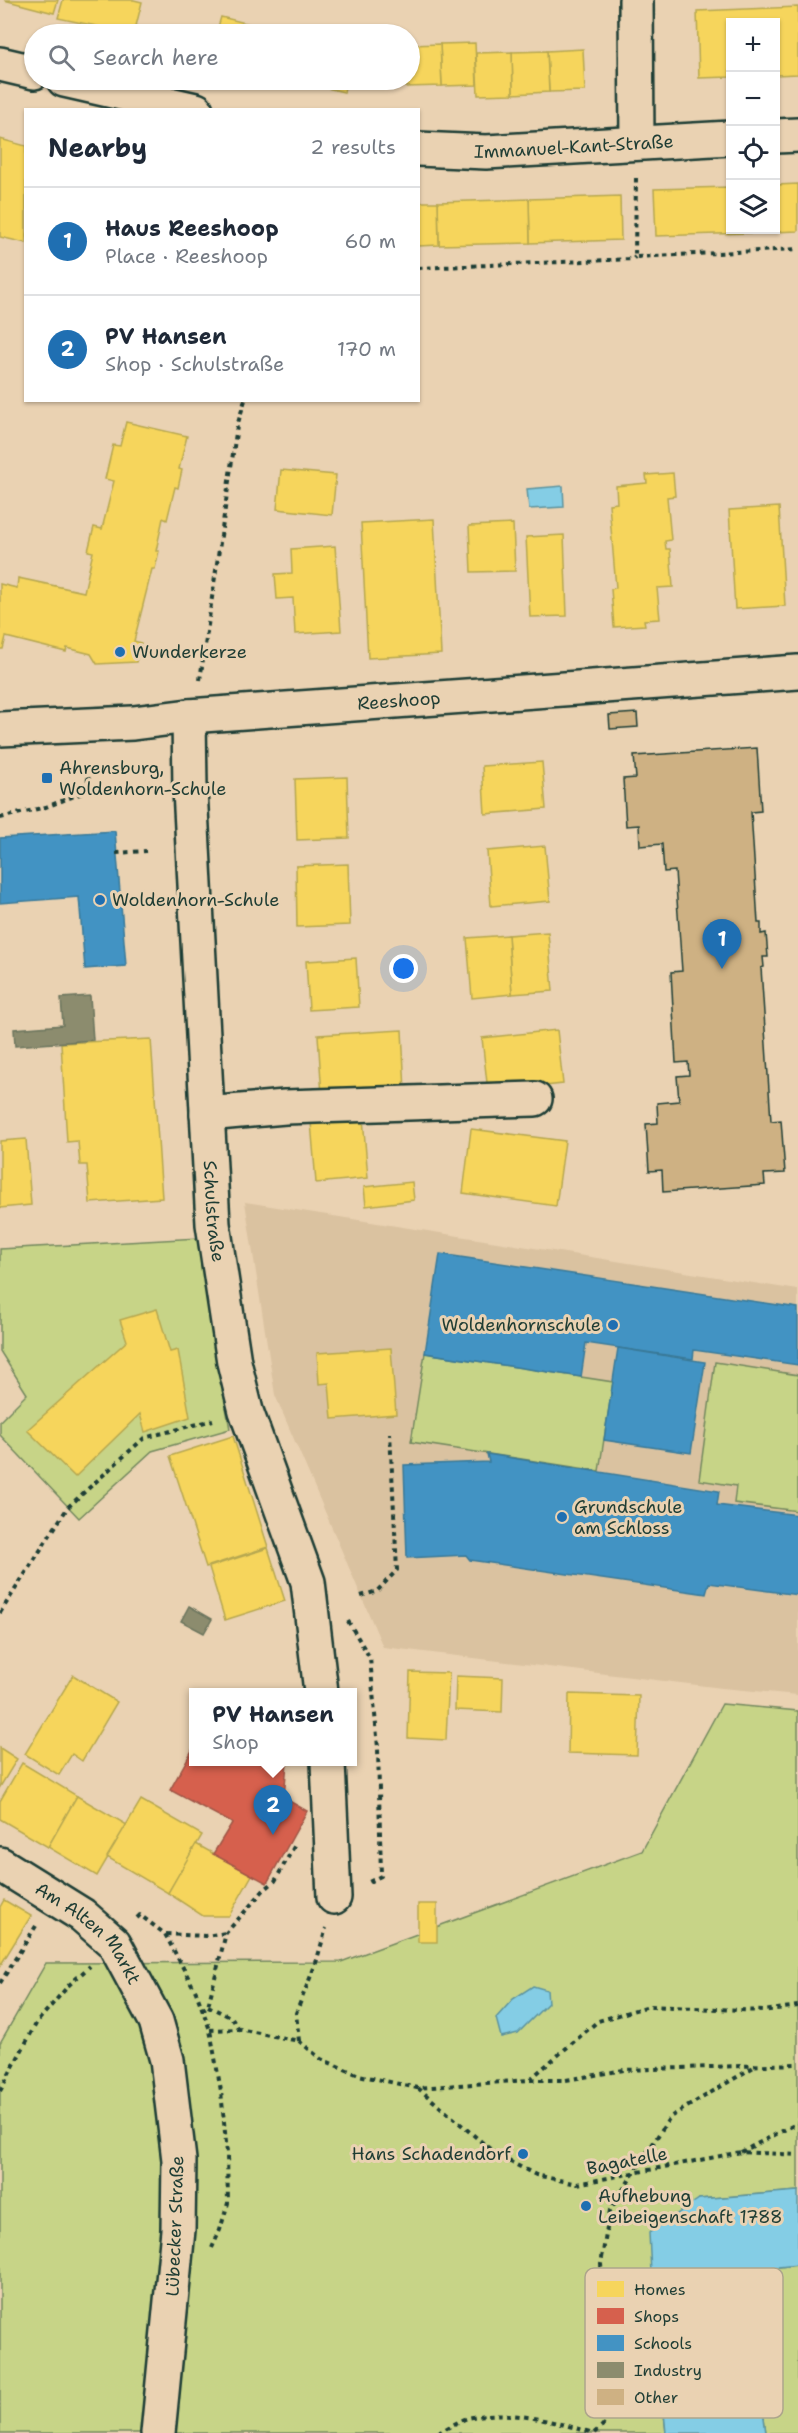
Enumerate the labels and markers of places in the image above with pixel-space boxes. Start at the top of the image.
place label: Wunderkerze [132,640,247,664]
marker: Wunderkerze [113,645,127,659]
place label: Ahrensburg, Woldenhorn-Schule [59,756,226,801]
marker: Ahrensburg, Woldenhorn-Schule [40,771,54,785]
place label: Woldenhorn-Schule [112,888,279,912]
marker: Woldenhorn-Schule [93,893,107,907]
pin: 1 [702,920,742,969]
place label: Woldenhornschule [441,1313,601,1337]
marker: Woldenhornschule [606,1318,620,1332]
place label: Grundschule am Schloss [574,1495,683,1540]
marker: Grundschule am Schloss [555,1510,569,1524]
pin: 2 [254,1786,292,1835]
place label: Hans Schadendorf [352,2142,511,2166]
marker: Hans Schadendorf [516,2147,530,2161]
place label: Aufhebung Leibeigenschaft 1788 [598,2184,783,2229]
marker: Aufhebung Leibeigenschaft 1788 [579,2199,593,2213]

